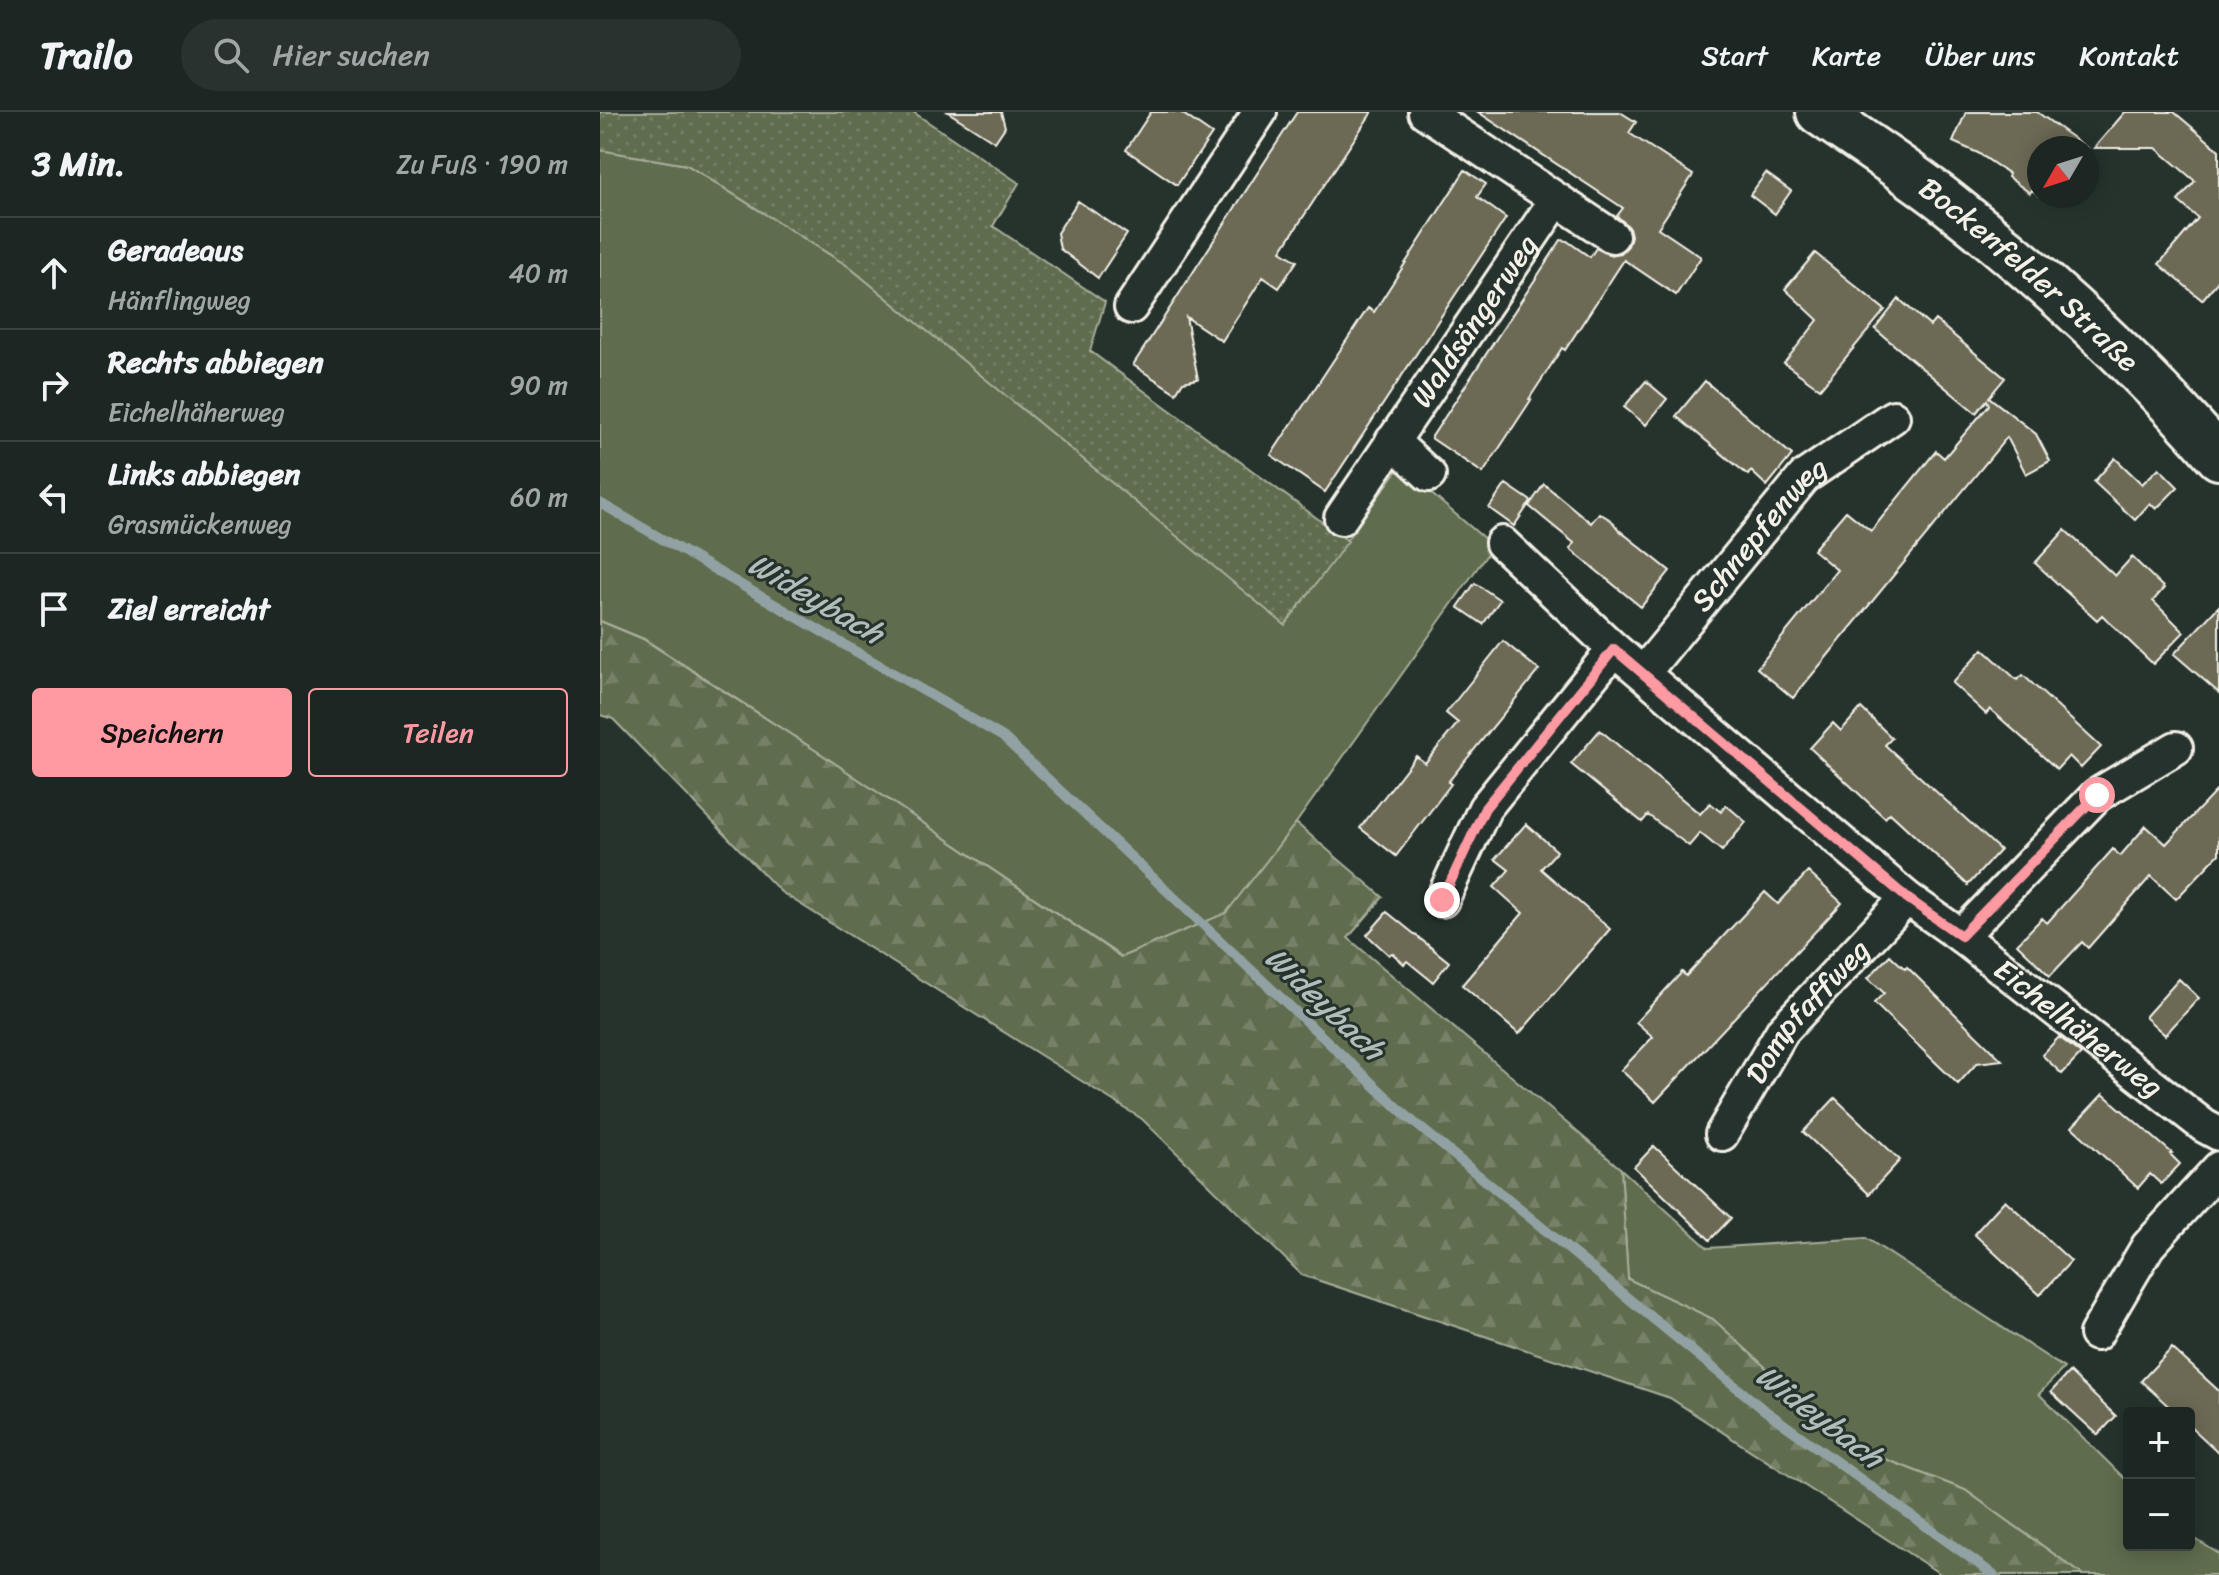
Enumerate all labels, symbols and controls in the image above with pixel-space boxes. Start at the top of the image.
search box [181,19,741,91]
text: Trailo [40,22,133,89]
text: Hier suchen [273,28,430,82]
text: Start [1701,31,1768,80]
text: Karte [1812,31,1881,80]
text: Über uns [1925,31,2035,80]
text: Kontakt [2079,31,2179,80]
icon: search [209,33,253,77]
text: 3 Min. [32,134,125,194]
north arrow [2027,136,2099,208]
text: Zu Fuß · 190 m [396,141,568,187]
street label: Bockenfelder Straße [1907,162,2153,386]
text: Geradeaus [108,223,243,277]
street label: Waldsängerweg [1396,223,1553,419]
text: 40 m [509,250,568,296]
icon: ahead [32,251,76,295]
text: Hänflingweg [108,277,251,323]
text: Rechts abbiegen [108,335,324,389]
text: 90 m [509,362,568,408]
icon: right [32,363,76,407]
text: Eichelhäherweg [108,389,285,435]
street label: Schnepfenweg [1676,441,1839,624]
text: Links abbiegen [108,447,300,501]
text: 60 m [510,474,568,520]
icon: left [32,475,76,519]
text: Grasmückenweg [108,501,292,547]
water label: Wideybach [737,536,897,662]
text: Ziel erreicht [108,582,270,636]
icon: arrive [32,587,76,631]
button: Speichern [32,688,292,777]
button: Teilen [308,688,568,777]
route start [2079,777,2115,813]
route end [1424,882,1460,918]
street label: Dompfaffweg [1730,926,1883,1095]
water label: Wideybach [1251,932,1401,1077]
street label: Eichelhäherweg [1981,944,2176,1112]
water label: Wideybach [1743,1349,1899,1486]
map controls [2123,1407,2195,1551]
button: + [2123,1407,2195,1479]
button: − [2123,1479,2195,1551]

